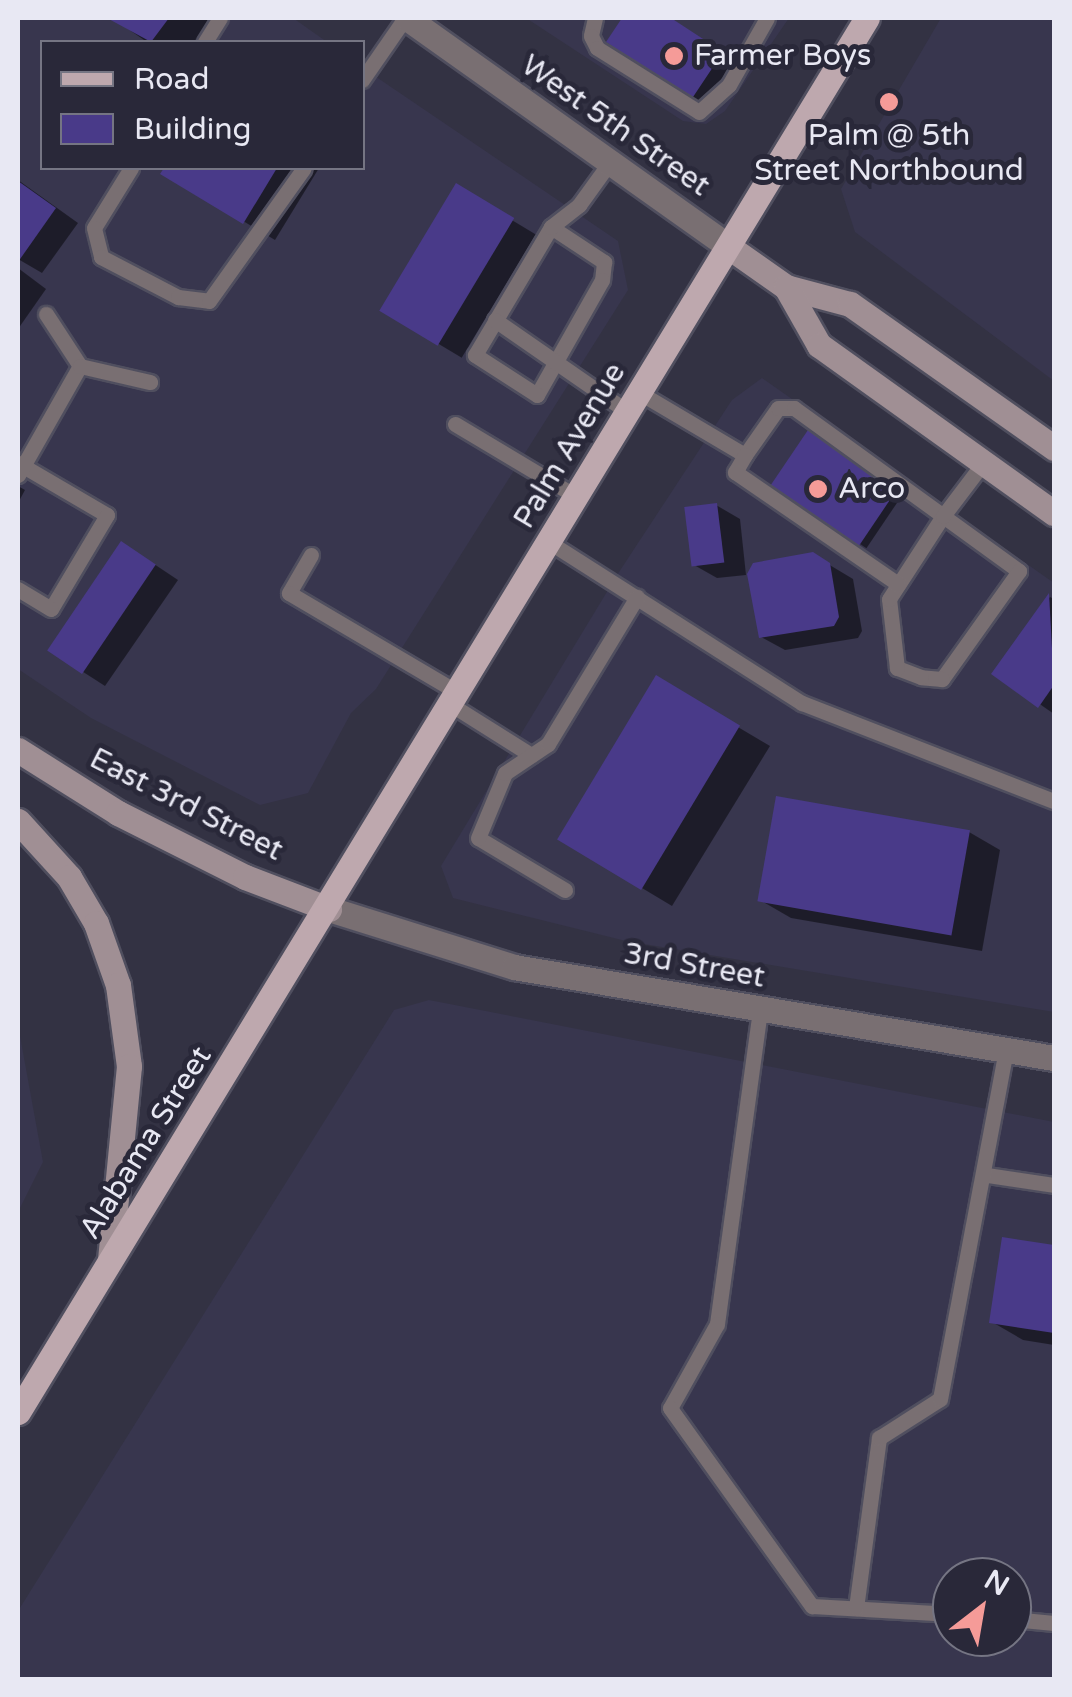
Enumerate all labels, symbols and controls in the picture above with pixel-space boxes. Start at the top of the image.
place label: Farmer Boys [694,38,871,74]
legend [40,40,365,170]
marker: Farmer Boys [663,45,685,67]
street label: West 5th Street [514,48,716,204]
text: Road [134,61,209,98]
marker: Palm @ 5th Street Northbound [878,91,900,113]
text: Building [134,111,251,148]
place label: Palm @ 5th Street Northbound [754,118,1024,188]
street label: Palm Avenue [507,357,633,535]
place label: Arco [838,471,905,507]
marker: Arco [807,478,829,500]
street label: East 3rd Street [84,741,288,869]
street label: 3rd Street [621,936,767,996]
street label: Alabama Street [72,1040,220,1246]
north arrow [932,1557,1032,1657]
text: N [978,1563,1015,1603]

